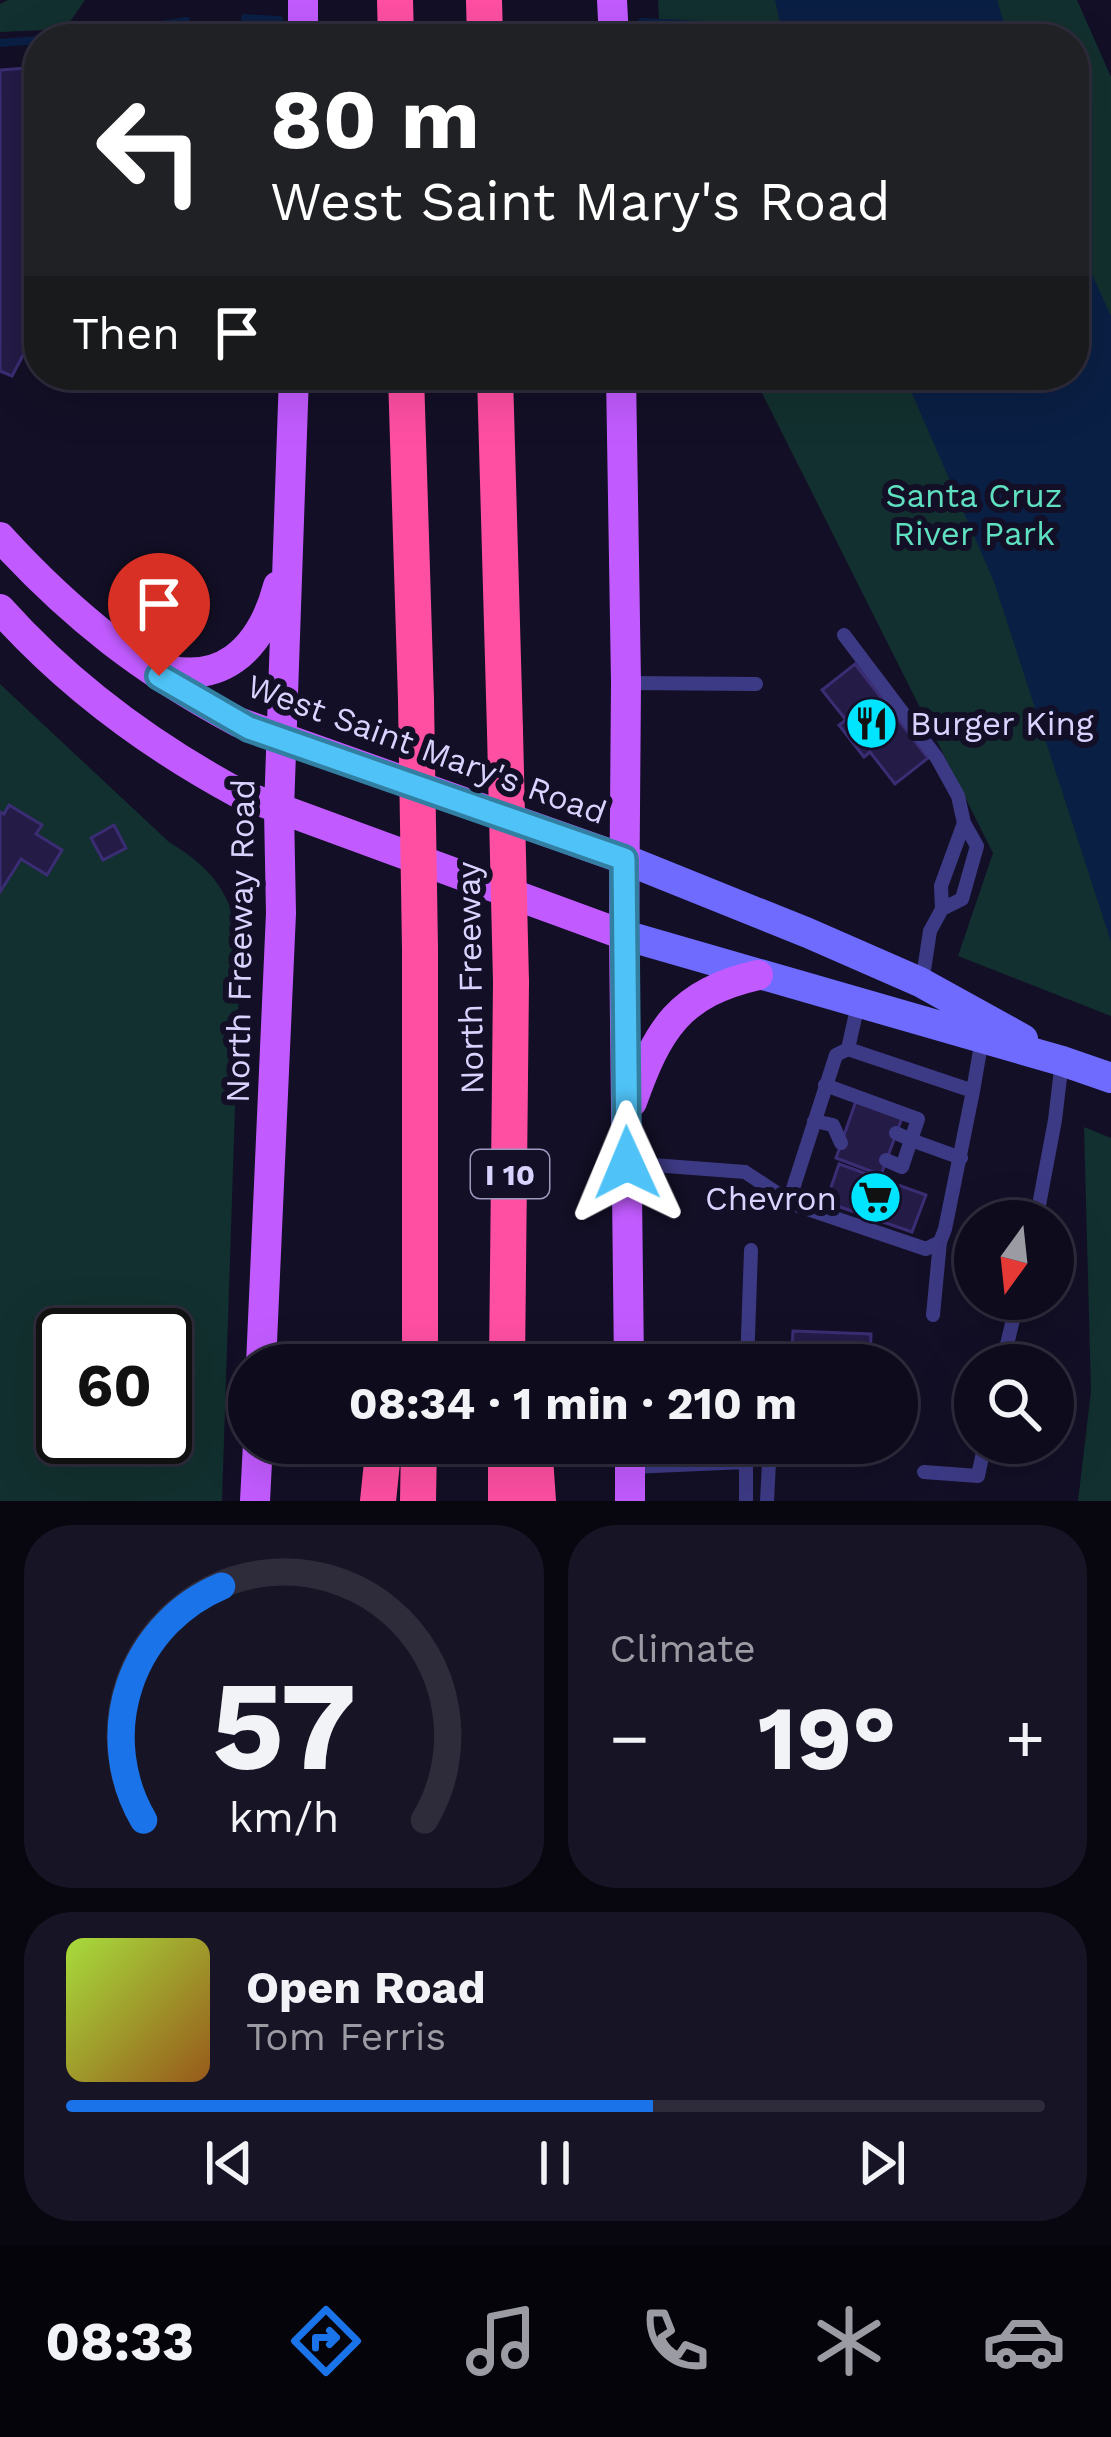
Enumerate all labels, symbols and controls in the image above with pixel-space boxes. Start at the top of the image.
text: 80 m [270,70,480,168]
icon: left [72,72,228,228]
text: West Saint Mary's Road [270,170,891,233]
icon: arrive [204,300,270,366]
text: Then [72,307,180,360]
park label: Santa Cruz River Park [886,476,1062,553]
pin [108,553,210,676]
icon: arrive [126,571,192,637]
street label: West Saint Mary's Road [242,666,612,832]
restaurant icon: Burger King [843,695,899,751]
place label: Burger King [910,704,1094,743]
street label: North Freeway Road [218,779,262,1103]
street label: North Freeway [448,861,492,1095]
position arrow [564,1100,690,1226]
road number: I 10 [471,1150,549,1198]
supermarket icon: Chevron [848,1170,904,1226]
place label: Chevron [705,1179,837,1218]
north arrow [954,1200,1074,1320]
map controls [954,1200,1074,1464]
speed limit sign: 60 [36,1308,192,1464]
button: search [954,1344,1074,1464]
text: 08:34 · 1 min · 210 m [349,1377,797,1430]
text: Climate [610,1626,756,1671]
text: 57 [211,1653,356,1799]
text: 19° [758,1685,897,1791]
text: − [610,1700,649,1777]
text: + [1005,1700,1045,1777]
text: km/h [228,1791,339,1841]
text: Open Road [246,1961,486,2014]
text: Tom Ferris [246,2014,446,2059]
icon: previous [196,2130,262,2196]
icon: pause [522,2130,588,2196]
icon: next [849,2130,915,2196]
icon: directions [284,2299,368,2383]
icon: music [459,2299,543,2383]
icon: phone [633,2299,717,2383]
icon: climate [807,2299,891,2383]
icon: car [982,2299,1066,2383]
text: 08:33 [45,2310,194,2373]

